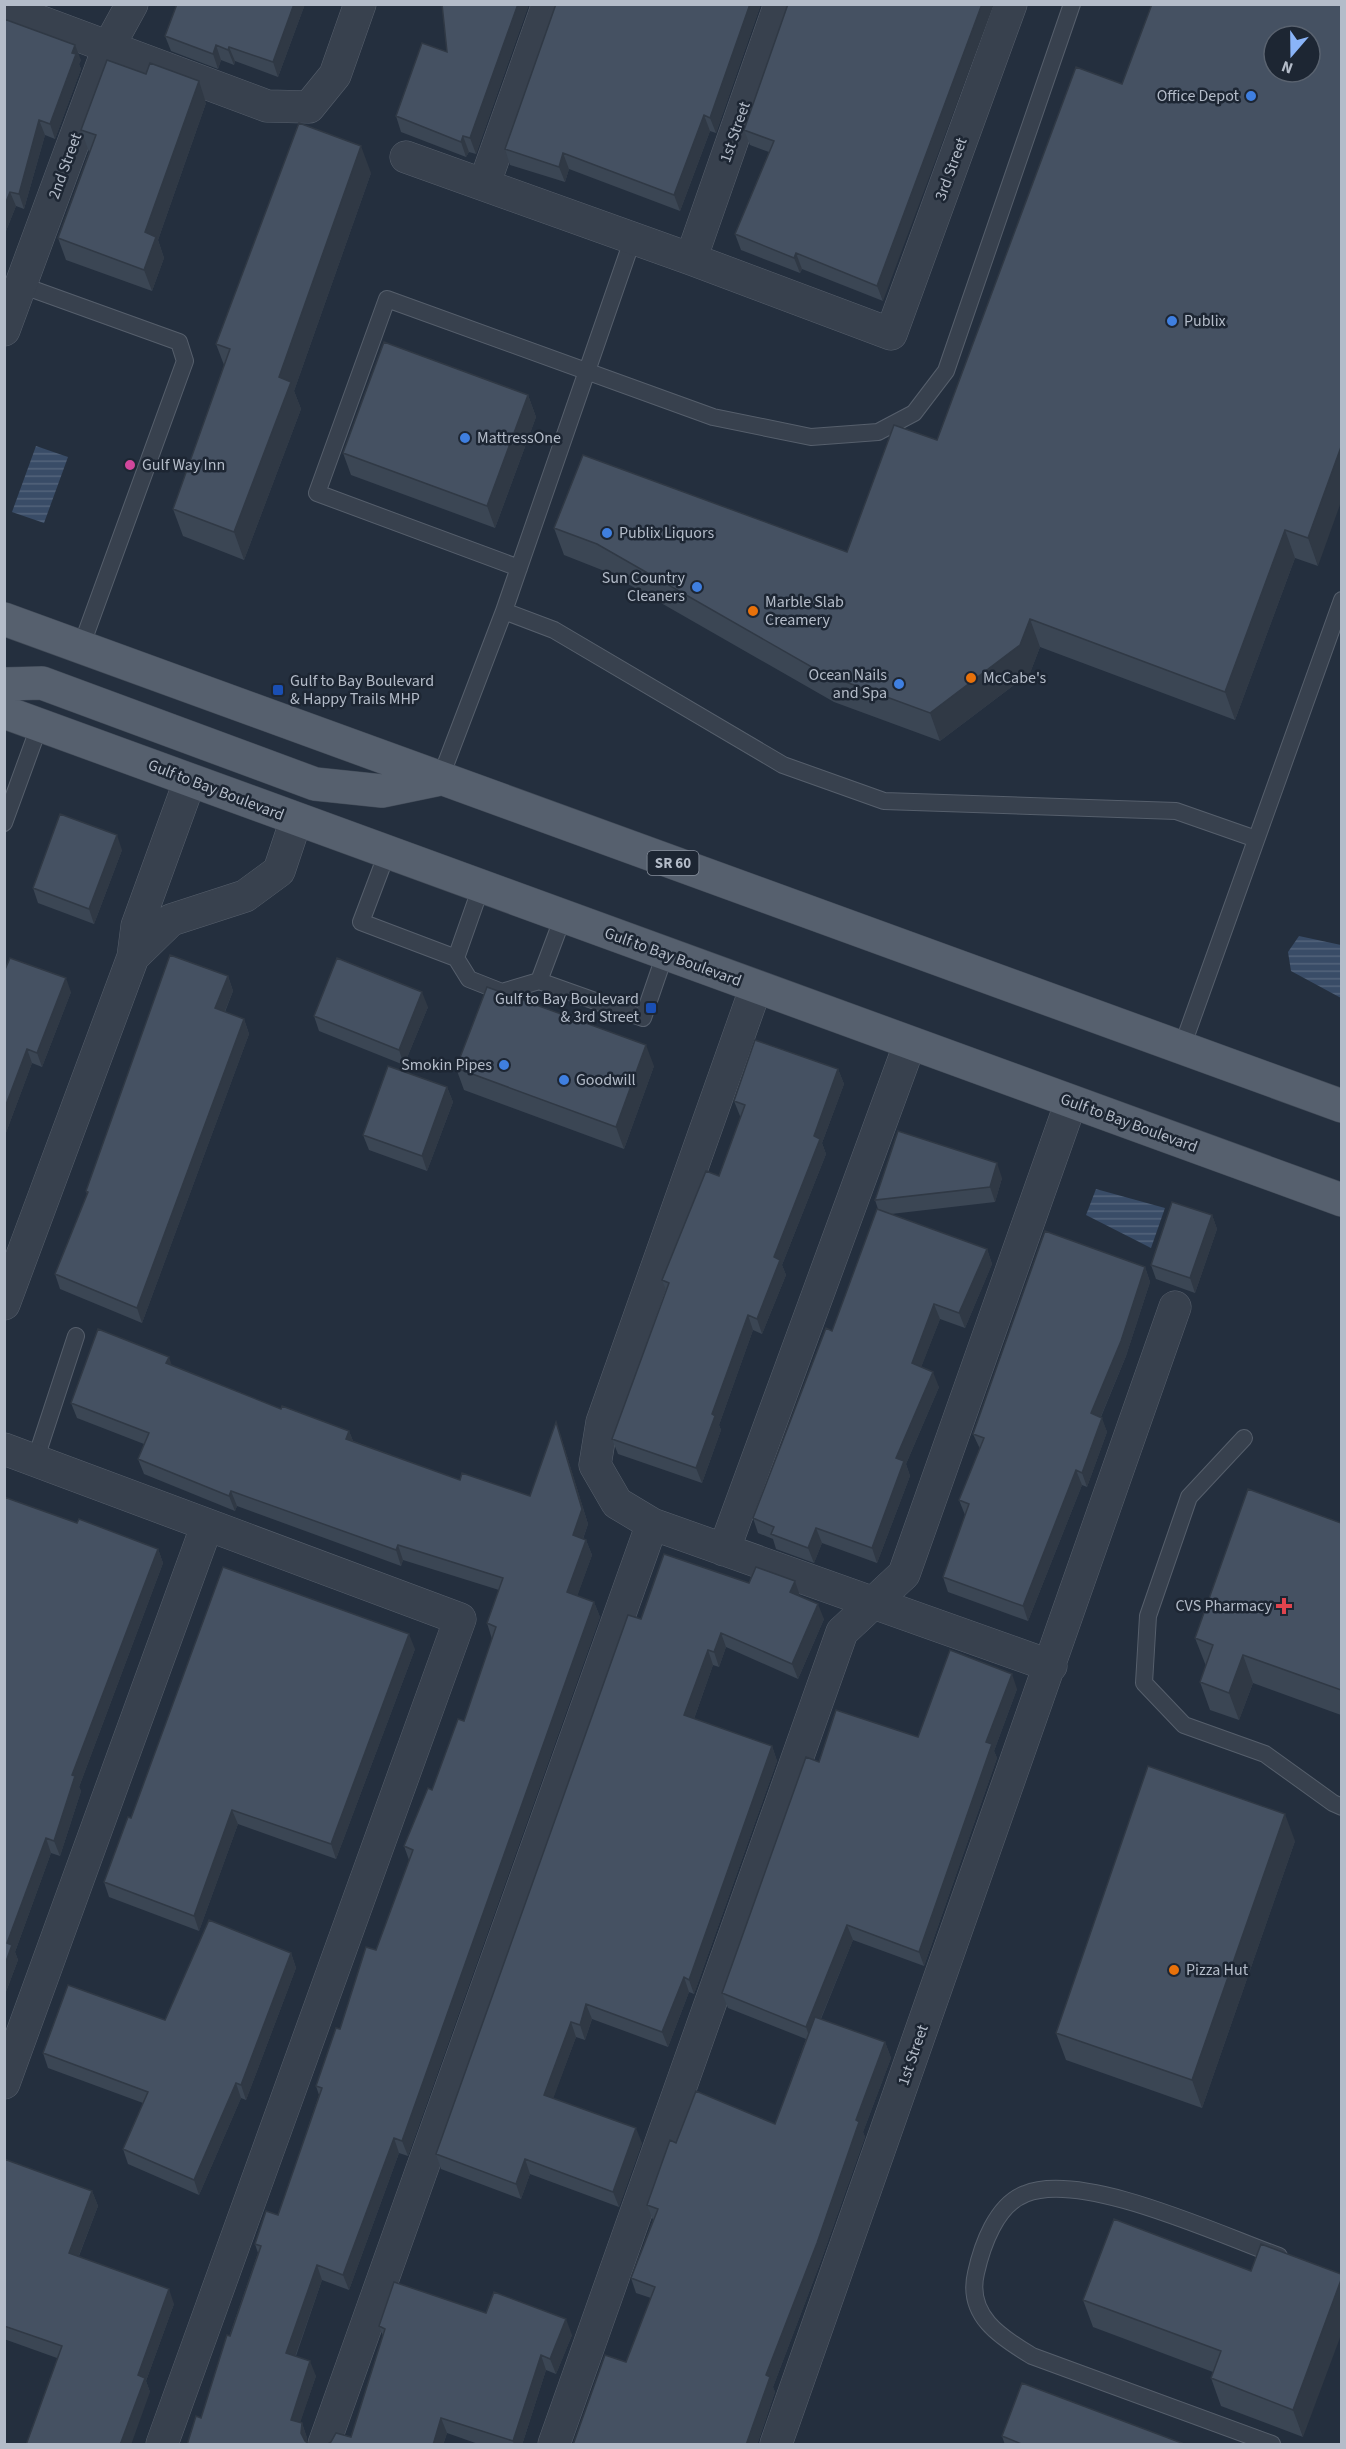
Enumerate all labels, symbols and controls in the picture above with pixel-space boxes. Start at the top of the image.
north arrow [1262,24,1322,84]
text: N [1278,55,1296,79]
place label: Office Depot [1157,85,1240,107]
marker: Office Depot [1244,89,1258,103]
street label: 1st Street [714,98,756,165]
street label: 2nd Street [43,129,87,202]
street label: 3rd Street [929,134,973,204]
place label: Publix [1184,310,1226,332]
marker: Publix [1165,314,1179,328]
place label: MattressOne [477,427,561,449]
marker: MattressOne [458,431,472,445]
place label: Gulf Way Inn [142,454,225,476]
marker: Gulf Way Inn [123,458,137,472]
place label: Publix Liquors [619,522,714,544]
marker: Publix Liquors [600,526,614,540]
place label: Sun Country Cleaners [602,567,686,607]
marker: Sun Country Cleaners [690,580,704,594]
place label: Marble Slab Creamery [765,591,844,631]
marker: Marble Slab Creamery [746,604,760,618]
place label: Ocean Nails and Spa [809,664,887,704]
place label: McCabe's [983,667,1047,689]
place label: Gulf to Bay Boulevard & Happy Trails MHP [290,670,434,710]
marker: McCabe's [964,671,978,685]
marker: Ocean Nails and Spa [892,677,906,691]
marker: Gulf to Bay Boulevard & Happy Trails MHP [271,683,285,697]
street label: Gulf to Bay Boulevard [145,754,287,826]
road number: SR 60 [648,851,698,875]
street label: Gulf to Bay Boulevard [602,922,744,992]
place label: Gulf to Bay Boulevard & 3rd Street [495,988,640,1028]
marker: Gulf to Bay Boulevard & 3rd Street [644,1001,658,1015]
place label: Smokin Pipes [401,1054,492,1076]
marker: Smokin Pipes [497,1058,511,1072]
place label: Goodwill [576,1069,636,1091]
marker: Goodwill [557,1073,571,1087]
street label: Gulf to Bay Boulevard [1058,1088,1200,1158]
place label: CVS Pharmacy [1176,1595,1273,1617]
marker: CVS Pharmacy [1277,1599,1291,1613]
place label: Pizza Hut [1186,1959,1249,1981]
marker: Pizza Hut [1167,1963,1181,1977]
street label: 1st Street [892,2021,934,2088]

